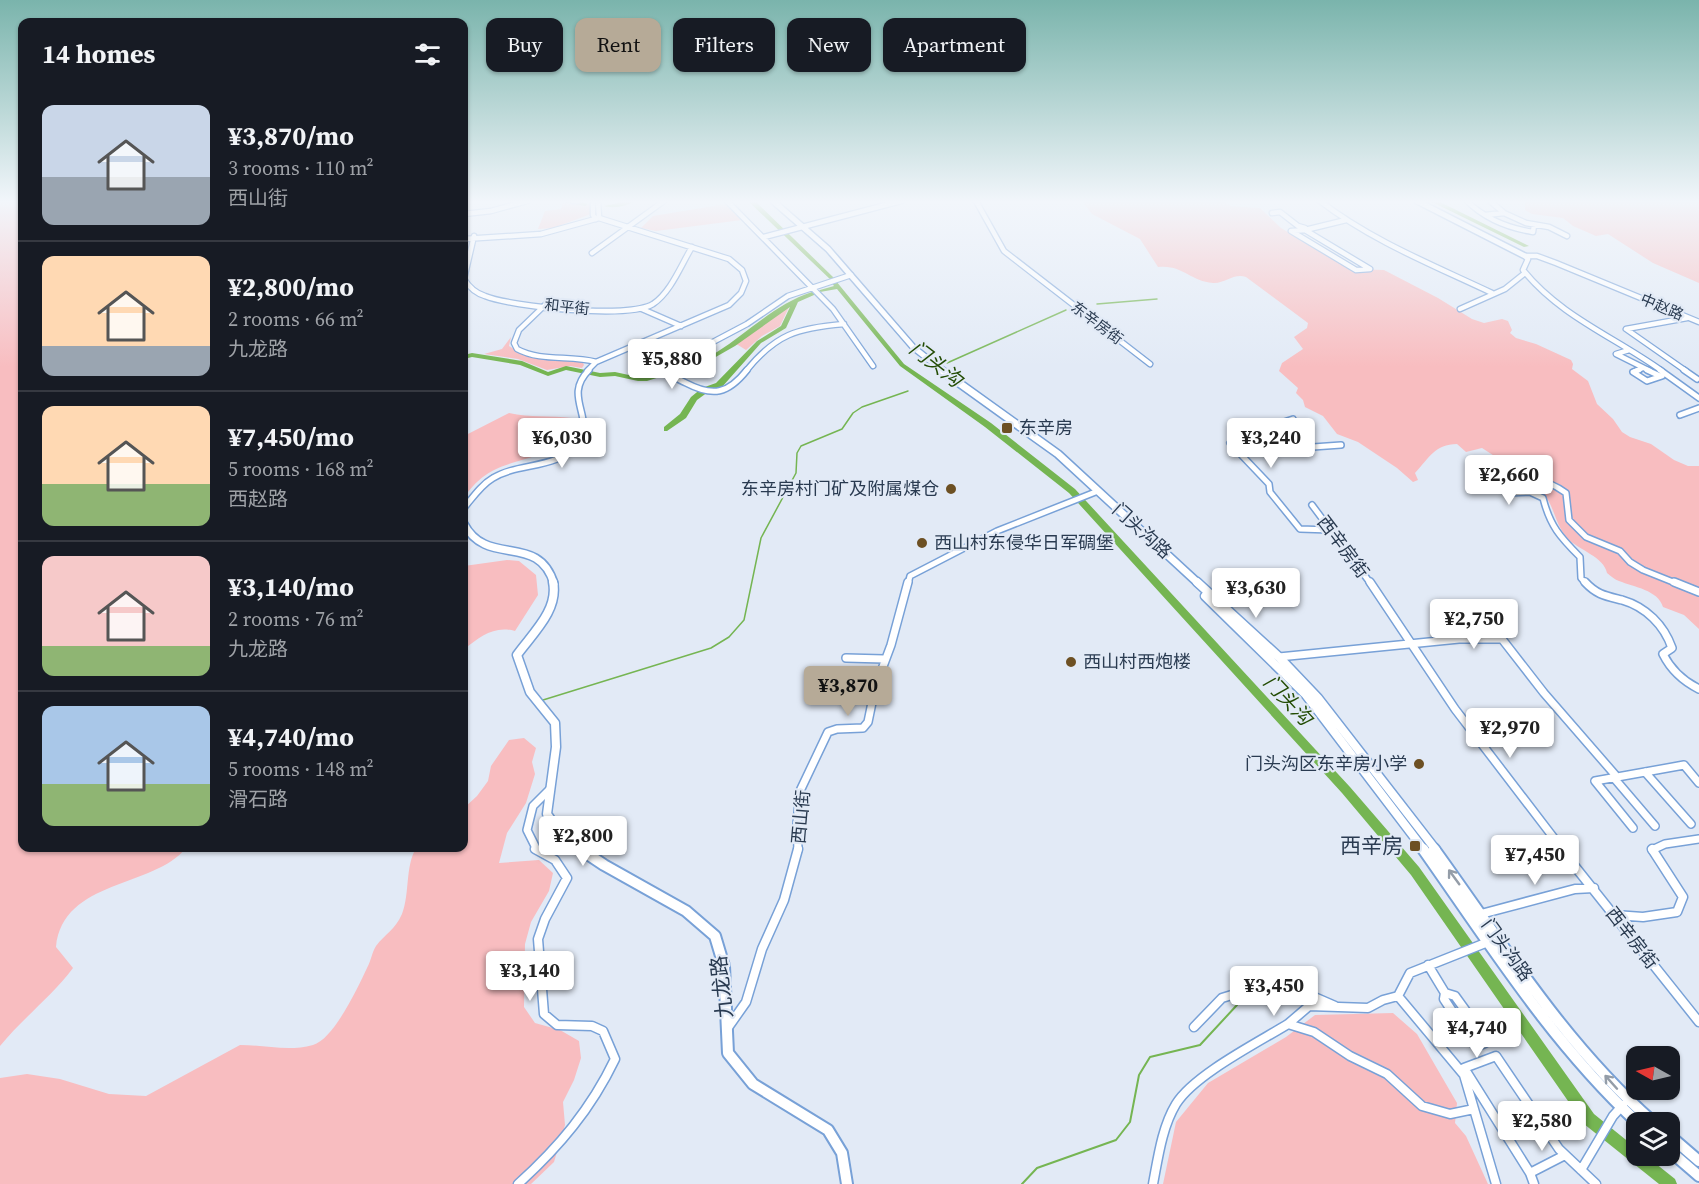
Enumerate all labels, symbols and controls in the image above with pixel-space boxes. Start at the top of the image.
chip: Buy [486,18,563,72]
chip: Rent [575,18,661,72]
chip: Filters [673,18,775,72]
chip: New [787,18,871,72]
chip: Apartment [883,18,1026,72]
text: 14 homes [42,36,155,72]
icon: filters [411,38,444,71]
text: ¥3,870/mo [228,118,354,154]
icon: home [90,129,162,201]
text: 3 rooms · 110 m² [228,154,374,182]
text: 西山街 [228,184,288,212]
text: ¥2,800/mo [228,269,354,305]
icon: home [90,280,162,352]
street label: 中赵路 [1637,288,1687,325]
street label: 和平街 [544,294,591,319]
street label: 东辛房街 [1067,296,1128,349]
text: 2 rooms · 66 m² [228,305,364,333]
water label: 门头沟 [904,334,970,395]
text: 九龙路 [228,335,288,363]
pin: ¥5,880 [623,339,721,390]
text: ¥5,880 [642,344,702,372]
place label: 东辛房 [1019,415,1073,440]
pin: ¥6,030 [513,418,611,469]
pin: ¥3,240 [1222,418,1320,469]
text: ¥7,450/mo [228,419,354,455]
marker: 东辛房 [1000,421,1014,435]
text: ¥6,030 [532,423,592,451]
text: ¥3,240 [1241,423,1301,451]
icon: home [90,430,162,502]
text: 5 rooms · 168 m² [228,455,374,483]
pin: ¥2,660 [1460,455,1558,506]
text: ¥2,660 [1479,460,1539,488]
place label: 东辛房村门矿及附属煤仓 [741,476,939,501]
marker: 东辛房村门矿及附属煤仓 [944,482,958,496]
text: 西赵路 [228,485,288,513]
street label: 门头沟路 [1107,497,1177,564]
street label: 西辛房街 [1312,510,1375,583]
place label: 西山村东侵华日军碉堡 [934,530,1114,555]
marker: 西山村东侵华日军碉堡 [915,536,929,550]
pin: ¥3,630 [1207,568,1305,619]
text: ¥3,140/mo [228,569,354,605]
text: ¥3,630 [1226,573,1286,601]
icon: home [90,580,162,652]
pin: ¥2,750 [1425,599,1523,650]
text: ¥2,750 [1444,604,1504,632]
text: 2 rooms · 76 m² [228,605,364,633]
text: 九龙路 [228,635,288,663]
place label: 西山村西炮楼 [1083,649,1191,674]
marker: 西山村西炮楼 [1064,655,1078,669]
pin: ¥3,870 [799,666,897,717]
water label: 门头沟 [1257,669,1320,733]
text: ¥3,870 [818,671,878,699]
pin: ¥2,970 [1461,708,1559,759]
text: ¥2,970 [1480,713,1540,741]
text: ¥4,740/mo [228,719,354,755]
icon: home [90,730,162,802]
place label: 门头沟区东辛房小学 [1245,751,1407,776]
text: 5 rooms · 148 m² [228,755,374,783]
marker: 门头沟区东辛房小学 [1412,757,1426,771]
text: 滑石路 [228,785,288,813]
street label: 西山街 [786,789,815,845]
pin: ¥2,800 [534,816,632,867]
text: ¥2,800 [553,821,613,849]
place label: 西辛房 [1340,831,1403,860]
pin: ¥7,450 [1486,835,1584,886]
marker: 西辛房 [1408,839,1422,853]
text: ¥7,450 [1505,840,1565,868]
one-way arrow [1448,869,1460,885]
street label: 西辛房街 [1600,902,1664,974]
street label: 门头沟路 [1476,913,1539,986]
pin: ¥3,140 [481,951,579,1002]
street label: 九龙路 [704,954,739,1020]
text: ¥3,140 [500,956,560,984]
pin: ¥3,450 [1225,966,1323,1017]
text: ¥3,450 [1244,971,1304,999]
pin: ¥4,740 [1428,1008,1526,1059]
text: ¥4,740 [1447,1013,1507,1041]
north arrow [1626,1046,1680,1100]
map controls [1626,1046,1680,1166]
one-way arrow [1604,1074,1618,1089]
pin: ¥2,580 [1493,1101,1591,1152]
text: ¥2,580 [1512,1106,1572,1134]
button: layers [1626,1112,1680,1166]

